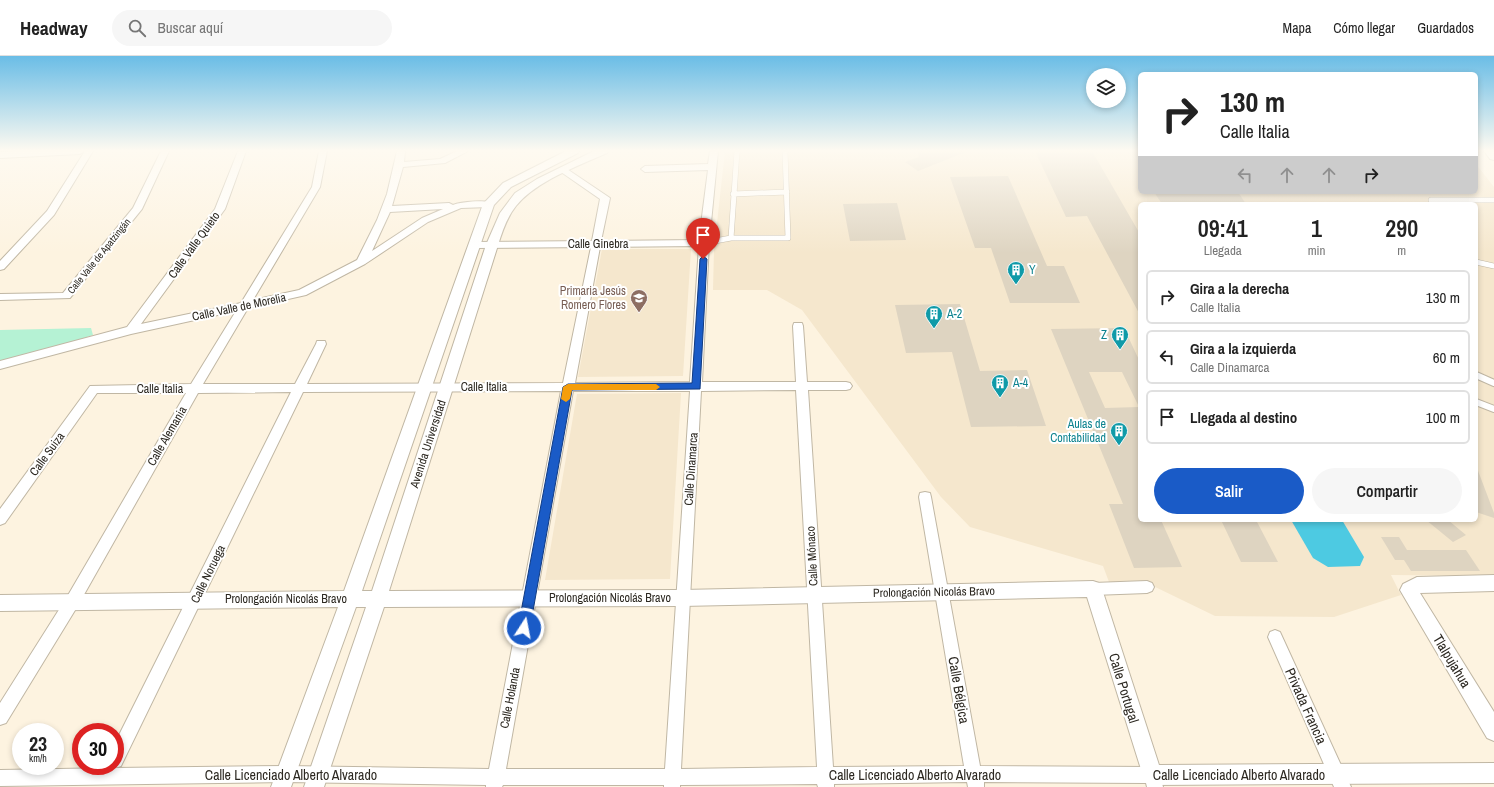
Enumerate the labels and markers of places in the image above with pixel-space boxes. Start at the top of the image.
pin [686,218,720,259]
building icon: Y [1006,260,1026,285]
place label: Y [1029,262,1036,278]
place label: Primaria Jesús Romero Flores [560,283,626,313]
school or university icon: Primaria Jesús Romero Flores [629,288,649,313]
building icon: A-2 [924,304,944,329]
place label: A-2 [946,306,962,322]
building icon: Z [1110,325,1130,350]
place label: Z [1101,327,1107,343]
building icon: A-4 [990,373,1010,398]
place label: A-4 [1012,375,1029,391]
place label: Aulas de Contabilidad [1050,416,1106,446]
building icon: Aulas de Contabilidad [1109,421,1129,446]

